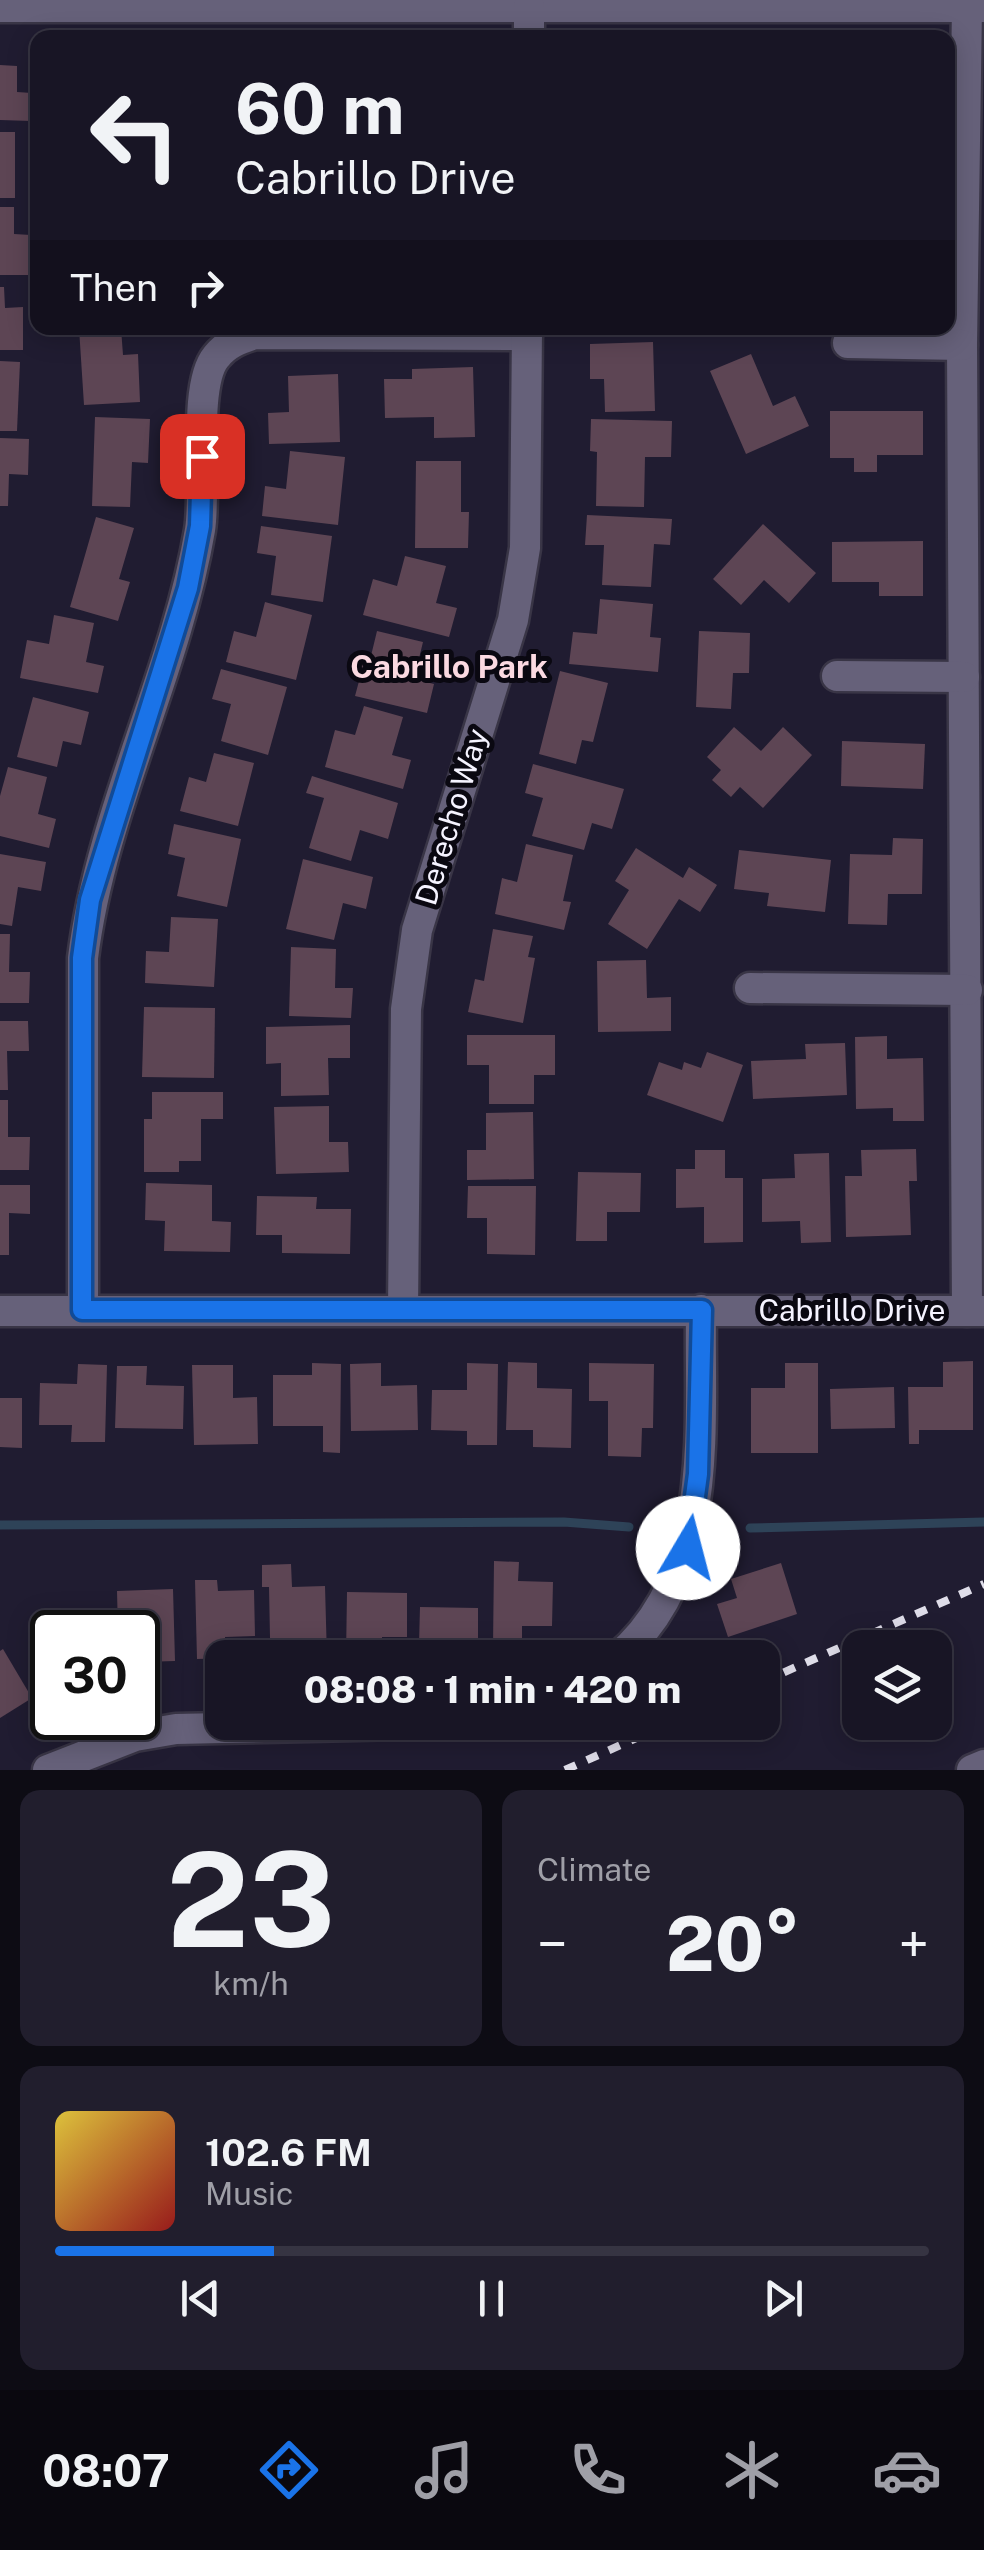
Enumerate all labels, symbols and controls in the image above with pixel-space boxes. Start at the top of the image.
text: 60 m [235,67,405,150]
icon: left [70,70,200,200]
text: Cabrillo Drive [235,151,516,204]
icon: right [178,260,233,315]
text: Then [70,265,158,310]
pin [160,414,245,499]
icon: arrive [175,429,230,484]
district label: Cabrillo Park [350,648,548,685]
street label: Derecho Way [407,724,495,909]
street label: Cabrillo Drive [758,1292,946,1328]
position arrow [636,1496,740,1600]
speed limit sign: 30 [30,1610,160,1740]
map controls [842,1630,952,1740]
button: layers [842,1630,952,1740]
text: 08:08 · 1 min · 420 m [304,1667,681,1712]
text: 23 [166,1824,336,1976]
text: Climate [537,1851,651,1888]
text: 20° [666,1900,800,1988]
text: − [537,1912,568,1976]
text: + [898,1912,929,1976]
text: km/h [213,1965,289,2002]
text: 102.6 FM [205,2130,372,2175]
text: Music [205,2175,293,2212]
icon: previous [173,2271,228,2326]
icon: pause [464,2271,519,2326]
icon: next [756,2271,811,2326]
icon: directions [254,2435,324,2505]
icon: music [409,2435,479,2505]
icon: phone [563,2435,633,2505]
icon: climate [717,2435,787,2505]
icon: car [872,2435,942,2505]
text: 08:07 [42,2444,170,2497]

